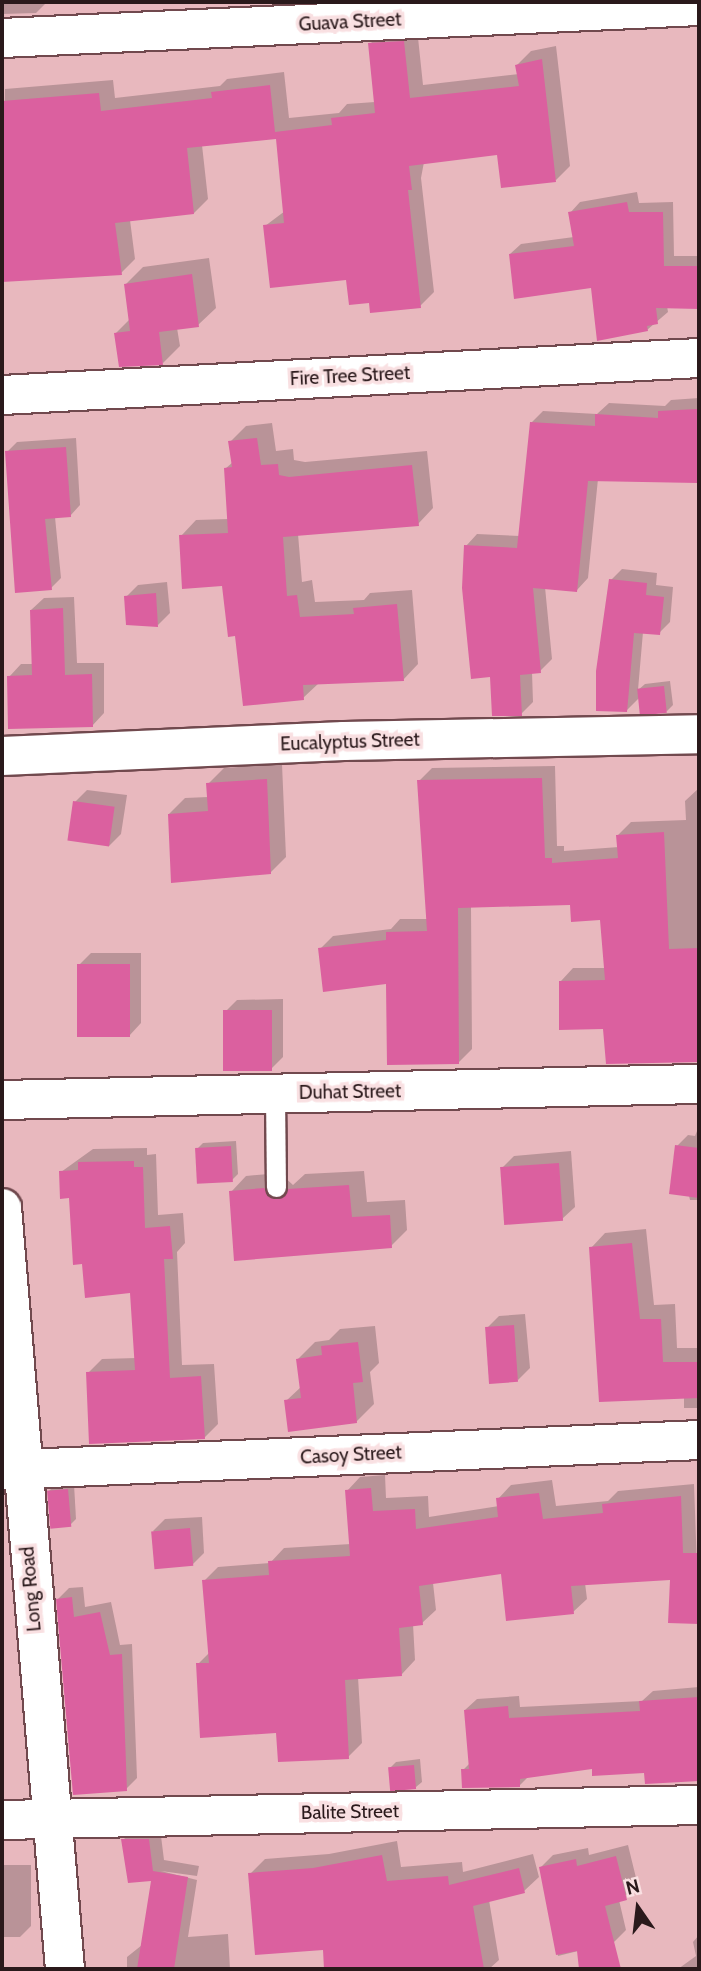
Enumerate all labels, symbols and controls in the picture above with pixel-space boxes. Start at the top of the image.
street label: Guava Street [298,8,402,36]
street label: Fire Tree Street [289,361,411,391]
street label: Eucalyptus Street [280,728,420,756]
street label: Duhat Street [299,1080,401,1104]
street label: Casoy Street [300,1441,402,1469]
street label: Long Road [16,1545,46,1633]
street label: Balite Street [301,1800,399,1824]
north arrow [603,1873,673,1943]
text: N [623,1874,642,1900]

